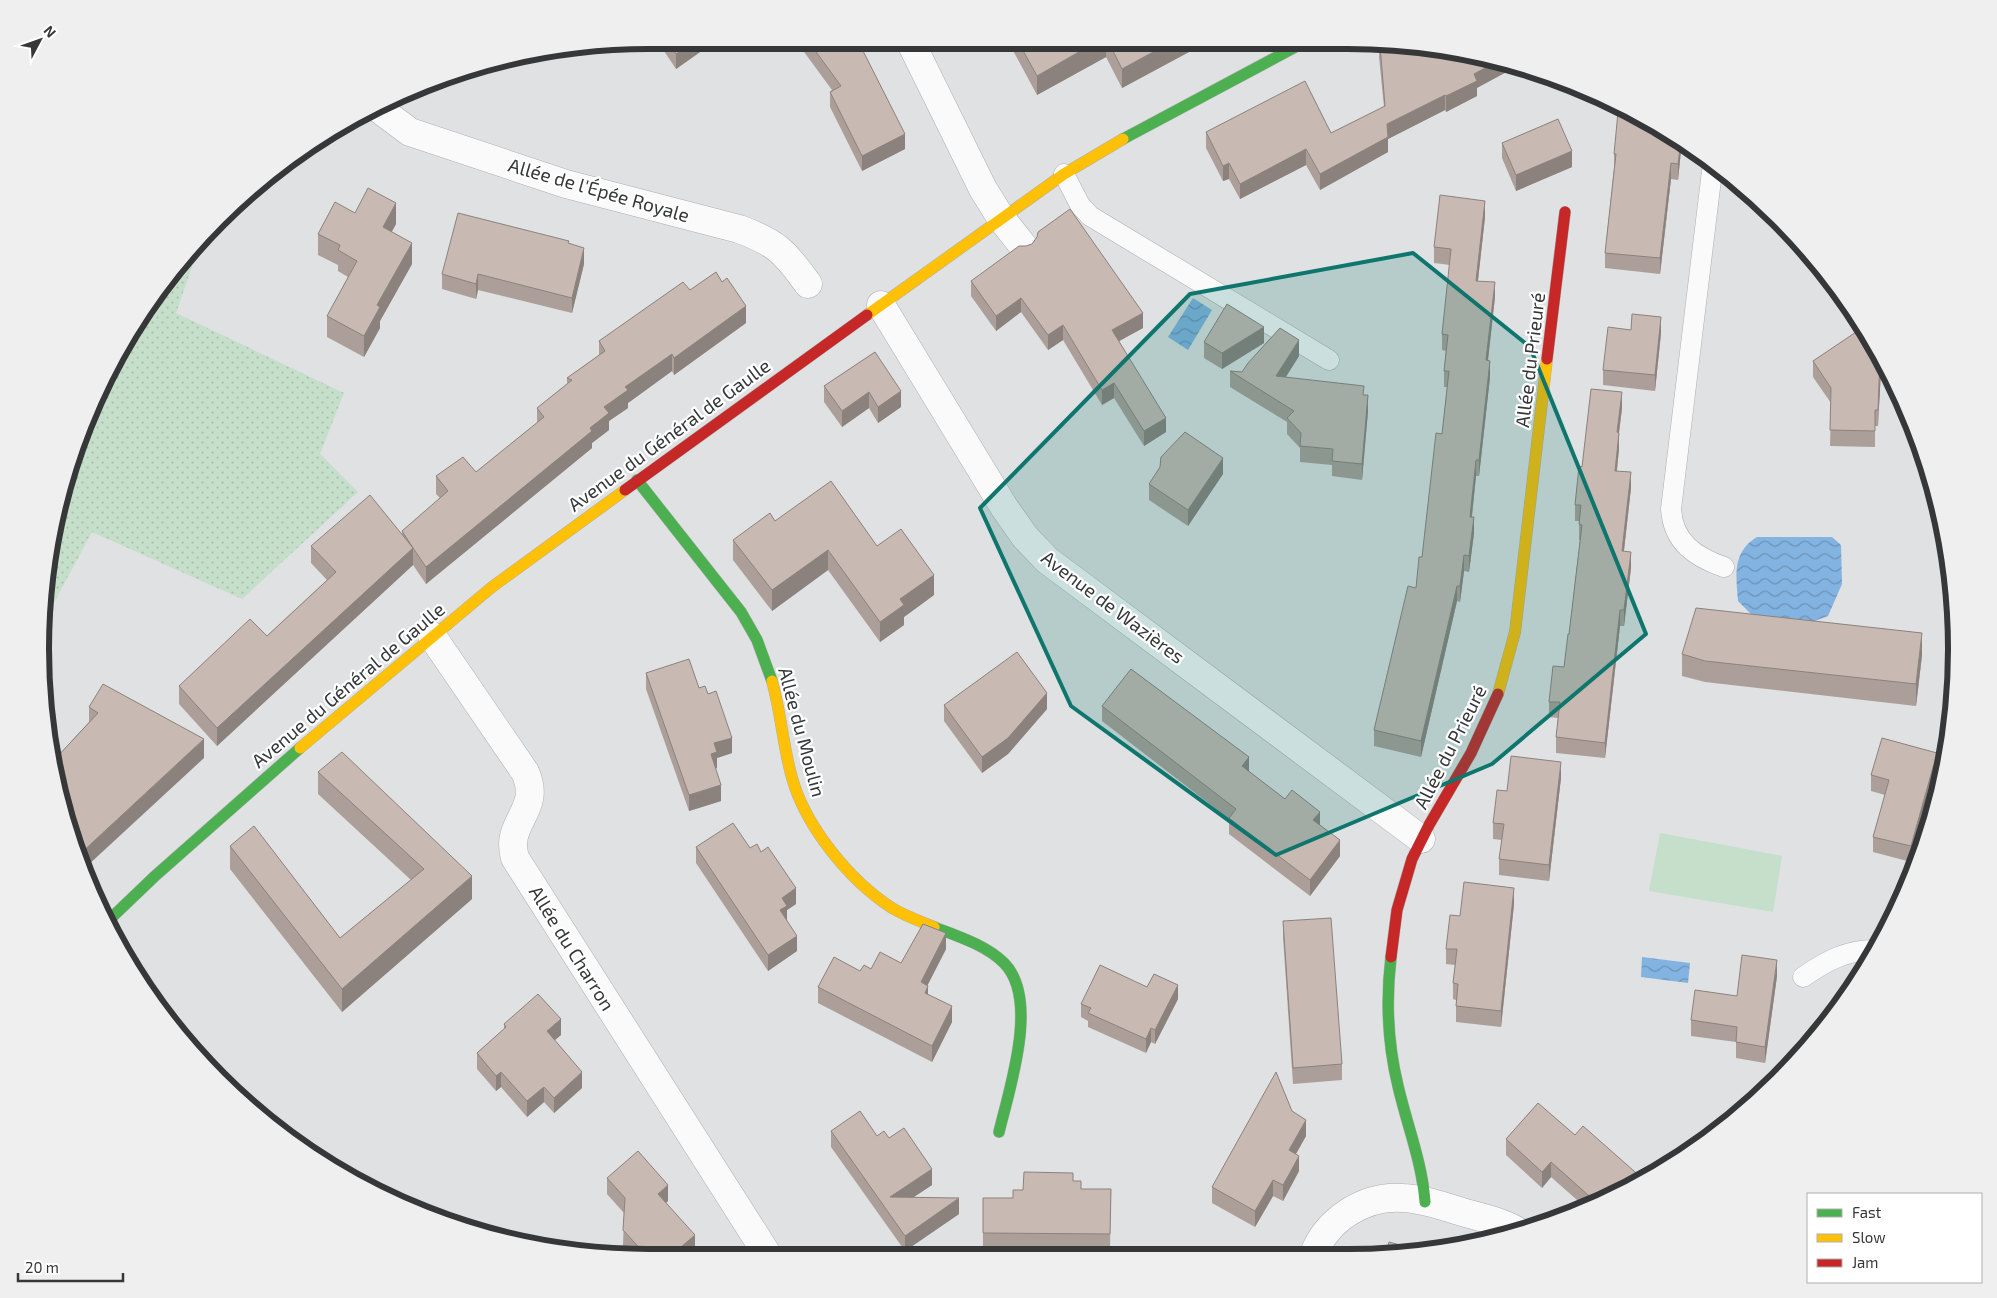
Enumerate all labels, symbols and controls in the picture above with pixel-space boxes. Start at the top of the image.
north arrow [15,15,65,65]
text: N [40,22,60,41]
street label: Allée de l'Épée Royale [506,153,692,226]
street label: Allée du Prieuré [1510,291,1549,429]
street label: Avenue du Général de Gaulle [563,353,774,516]
street label: Avenue de Wazières [1037,545,1189,668]
street label: Avenue du Général de Gaulle [247,597,449,772]
street label: Allée du Moulin [774,664,831,799]
street label: Allée du Prieuré [1408,681,1491,813]
street label: Allée du Charron [525,881,620,1014]
legend [1807,1193,1982,1283]
text: Fast [1852,1203,1882,1221]
text: Slow [1852,1228,1886,1246]
scale bar [18,1250,122,1282]
text: Jam [1852,1253,1878,1271]
text: 20 m [25,1258,59,1276]

